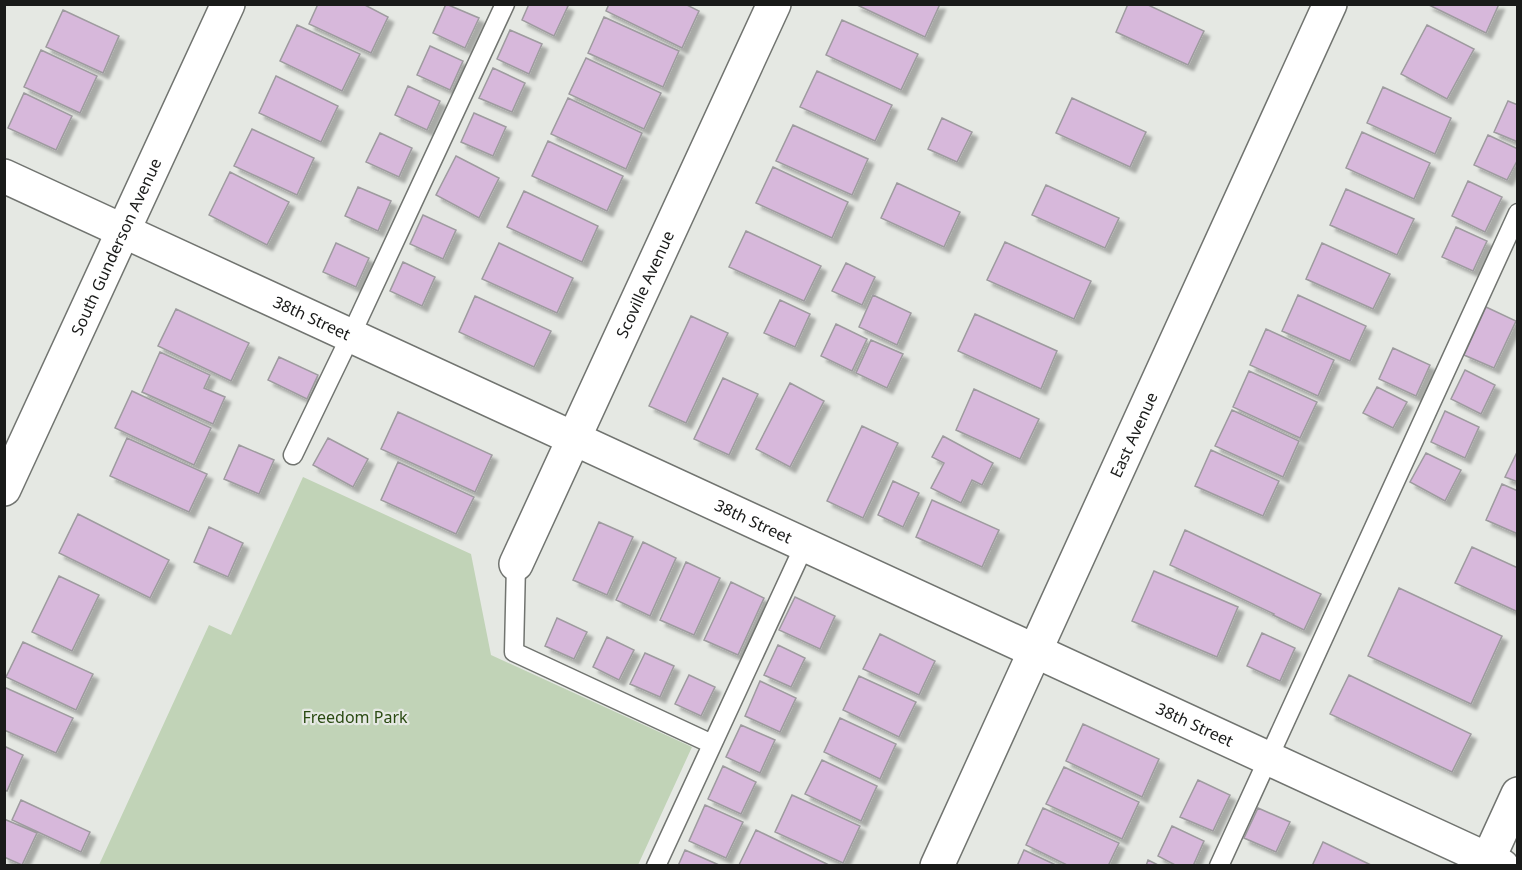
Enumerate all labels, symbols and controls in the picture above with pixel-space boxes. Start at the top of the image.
street label: South Gunderson Avenue [66,154,166,339]
street label: Scoville Avenue [611,227,679,341]
street label: 38th Street [270,290,354,345]
street label: East Avenue [1105,388,1163,481]
street label: 38th Street [711,494,796,549]
street label: 38th Street [1153,697,1237,752]
park label: Freedom Park [302,706,408,728]

